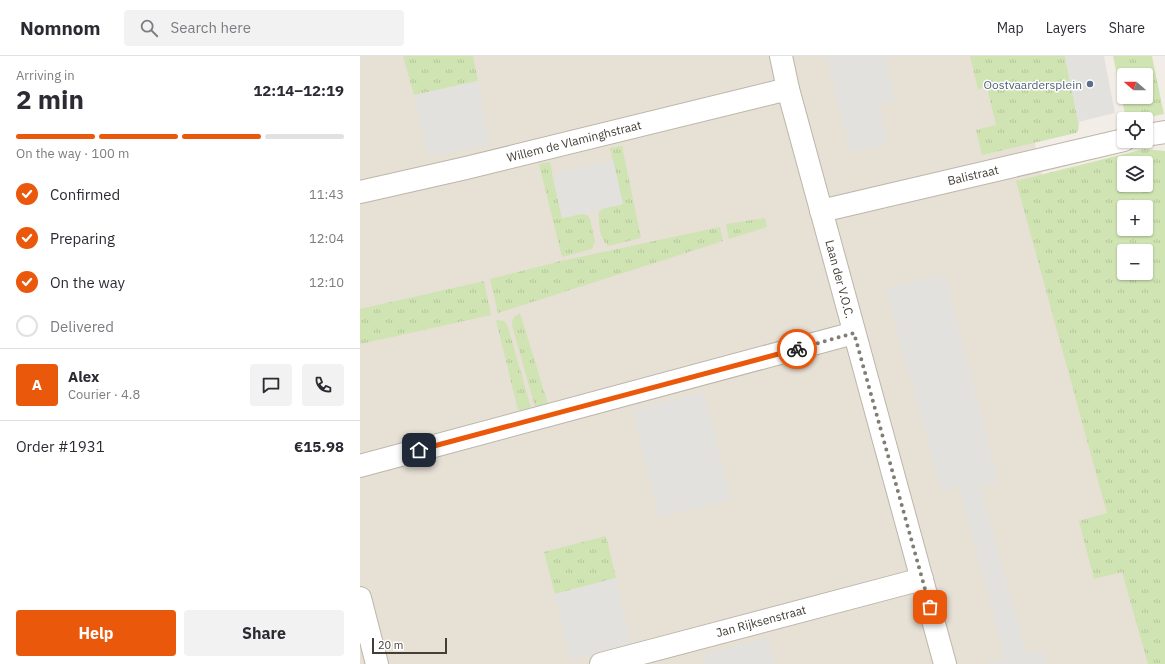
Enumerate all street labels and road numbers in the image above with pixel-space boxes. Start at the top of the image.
street label: Willem de Vlaminghstraat [505,117,643,165]
street label: Balistraat [946,162,1000,188]
street label: Laan der V.O.C. [822,238,858,320]
street label: Jan Rijksenstraat [714,602,808,640]

